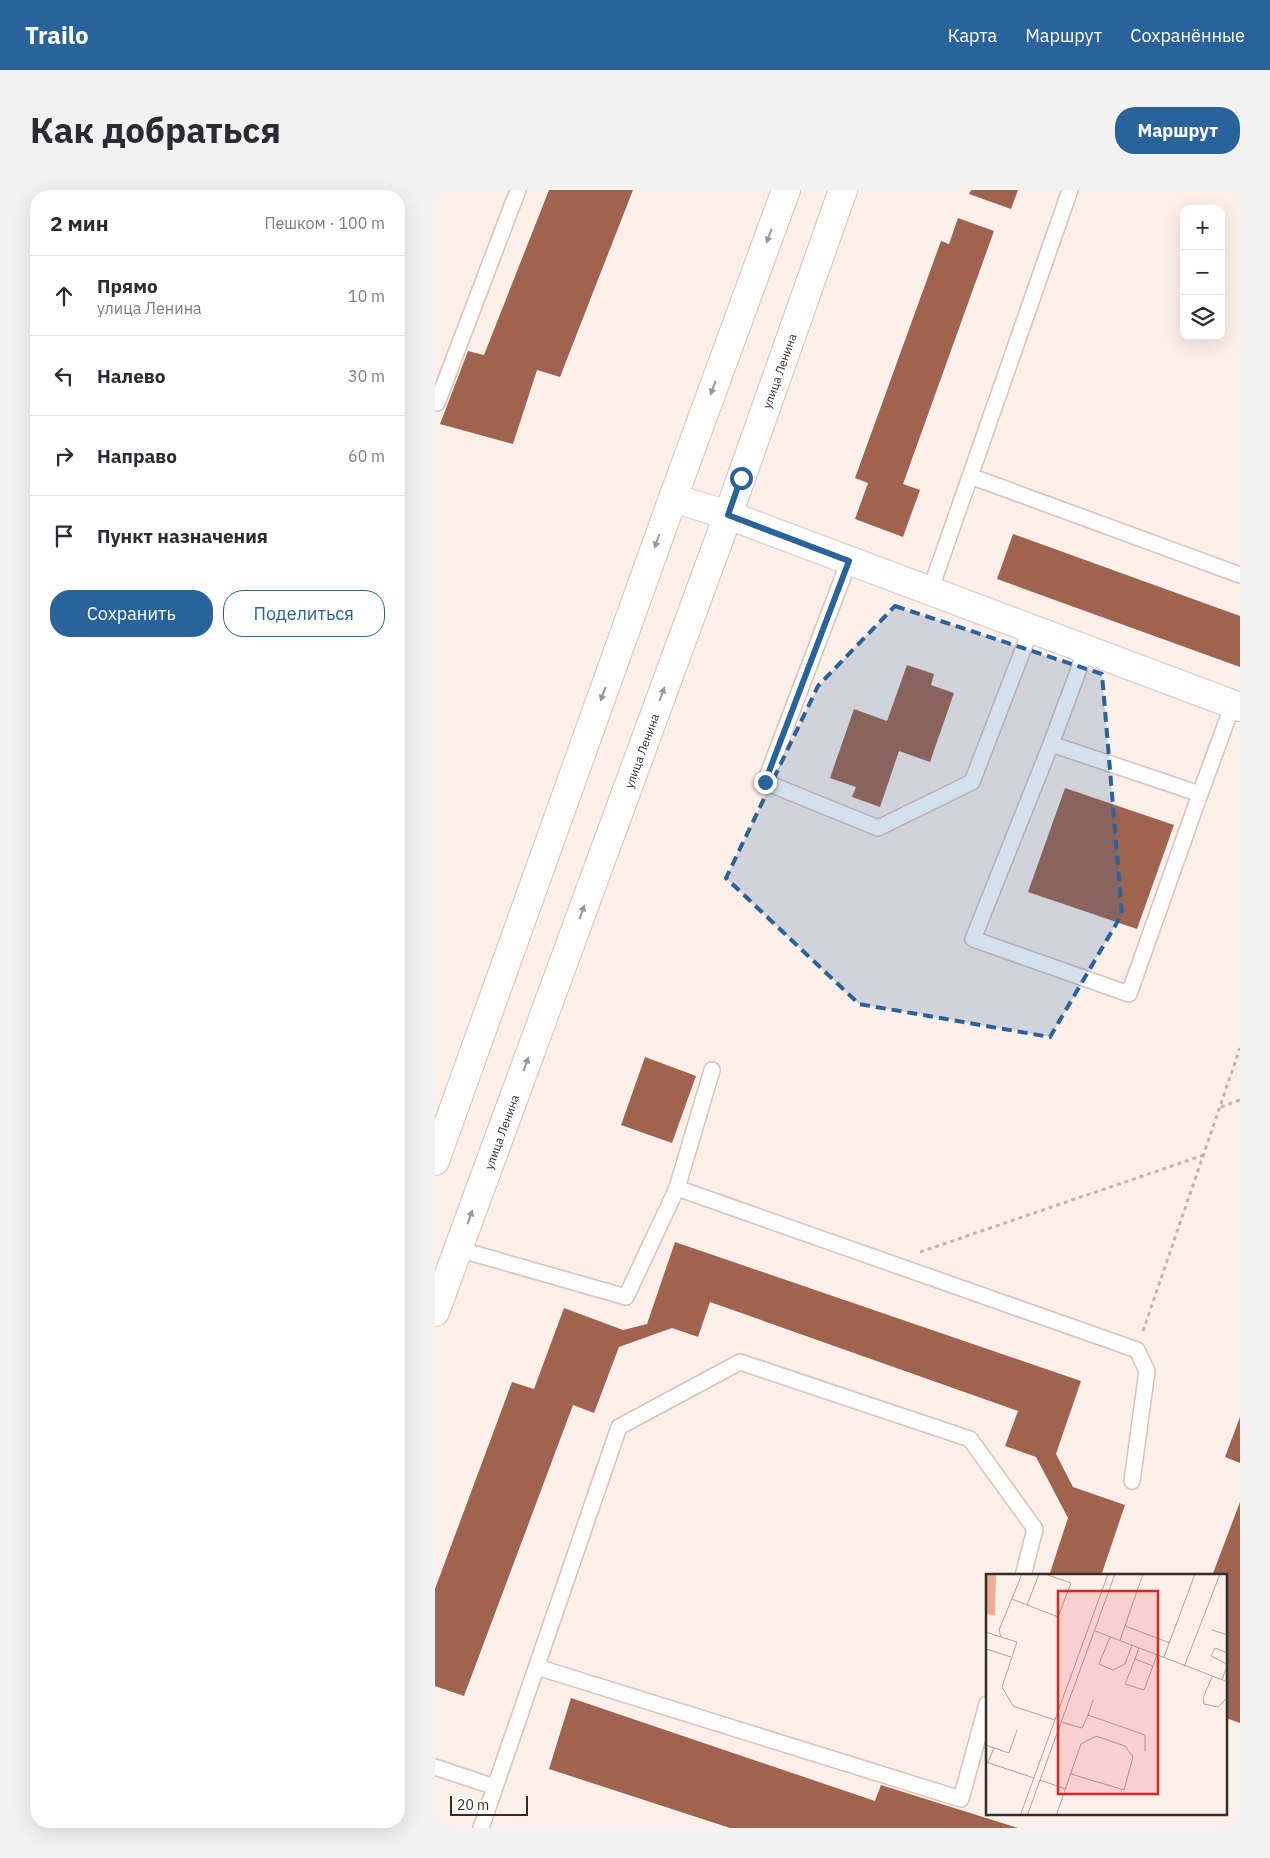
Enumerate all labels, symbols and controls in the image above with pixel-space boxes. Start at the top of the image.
text: Trailo [25,19,89,51]
text: Карта [948,24,997,47]
text: Маршрут [1025,24,1102,47]
text: Сохранённые [1130,24,1245,47]
text: Как добраться [30,107,281,153]
button: Маршрут [1115,107,1240,154]
map controls [1180,205,1225,340]
button: + [1180,205,1225,250]
text: 2 мин [50,209,109,237]
text: Пешком · 100 m [264,213,385,233]
one-way arrow [765,229,773,244]
button: − [1180,250,1225,295]
text: Прямо [97,274,158,298]
icon: ahead [50,282,78,310]
text: 10 m [348,286,385,306]
button: layers [1180,295,1225,340]
text: улица Ленина [97,298,202,318]
street label: улица Ленина [759,331,799,410]
icon: left [50,362,78,390]
text: Налево [97,364,166,388]
text: 30 m [348,366,385,386]
one-way arrow [709,381,716,396]
icon: right [50,442,78,470]
text: Направо [97,444,177,468]
text: 60 m [348,446,385,466]
route start [730,467,753,490]
icon: arrive [50,522,78,550]
text: Пункт назначения [97,524,268,548]
one-way arrow [653,534,661,549]
button: Сохранить [50,590,213,637]
button: Поделиться [223,590,385,637]
one-way arrow [659,686,666,701]
one-way arrow [599,687,607,702]
street label: улица Ленина [621,711,662,790]
route end [754,771,777,794]
one-way arrow [579,904,586,919]
one-way arrow [522,1056,530,1071]
street label: улица Ленина [481,1092,522,1171]
one-way arrow [467,1209,474,1224]
inset map [986,1574,1227,1816]
scale bar [450,1793,527,1816]
text: 20 m [457,1796,489,1814]

